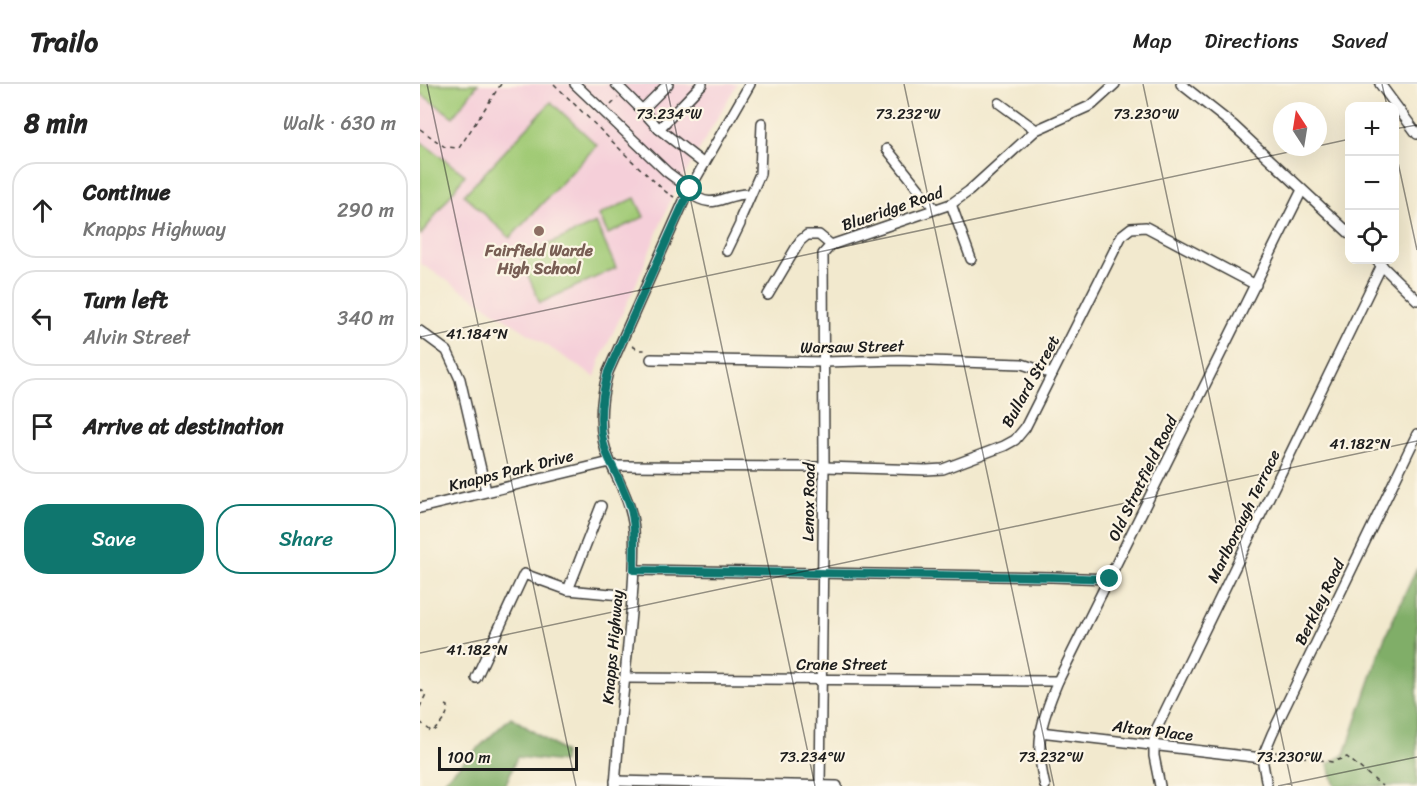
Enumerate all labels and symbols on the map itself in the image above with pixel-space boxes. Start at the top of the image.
text: 73.234°W [636,101,702,127]
text: 73.232°W [876,101,941,127]
text: 73.230°W [1113,101,1179,127]
north arrow [1273,102,1327,156]
route start [676,175,702,201]
street label: Blueridge Road [837,177,948,239]
marker: Fairfield Warde High School [532,224,546,238]
place label: Fairfield Warde High School [484,236,594,283]
text: 41.184°N [446,321,509,347]
street label: Bullard Street [993,330,1068,433]
street label: Warsaw Street [800,331,905,362]
street label: Old Stratfield Road [1099,409,1186,546]
text: 41.182°N [1329,431,1391,457]
street label: Knapps Park Drive [446,441,577,500]
street label: Marlborough Terrace [1199,444,1288,588]
street label: Lenox Road [793,461,824,542]
street label: Berkley Road [1286,553,1353,650]
route end [1096,565,1122,591]
street label: Knapps Highway [593,588,632,705]
text: 41.182°N [446,637,508,663]
street label: Crane Street [796,650,888,679]
street label: Alton Place [1110,711,1195,750]
scale bar [438,744,578,772]
text: 73.234°W [779,744,845,770]
text: 73.232°W [1019,744,1084,770]
text: 73.230°W [1256,744,1322,770]

